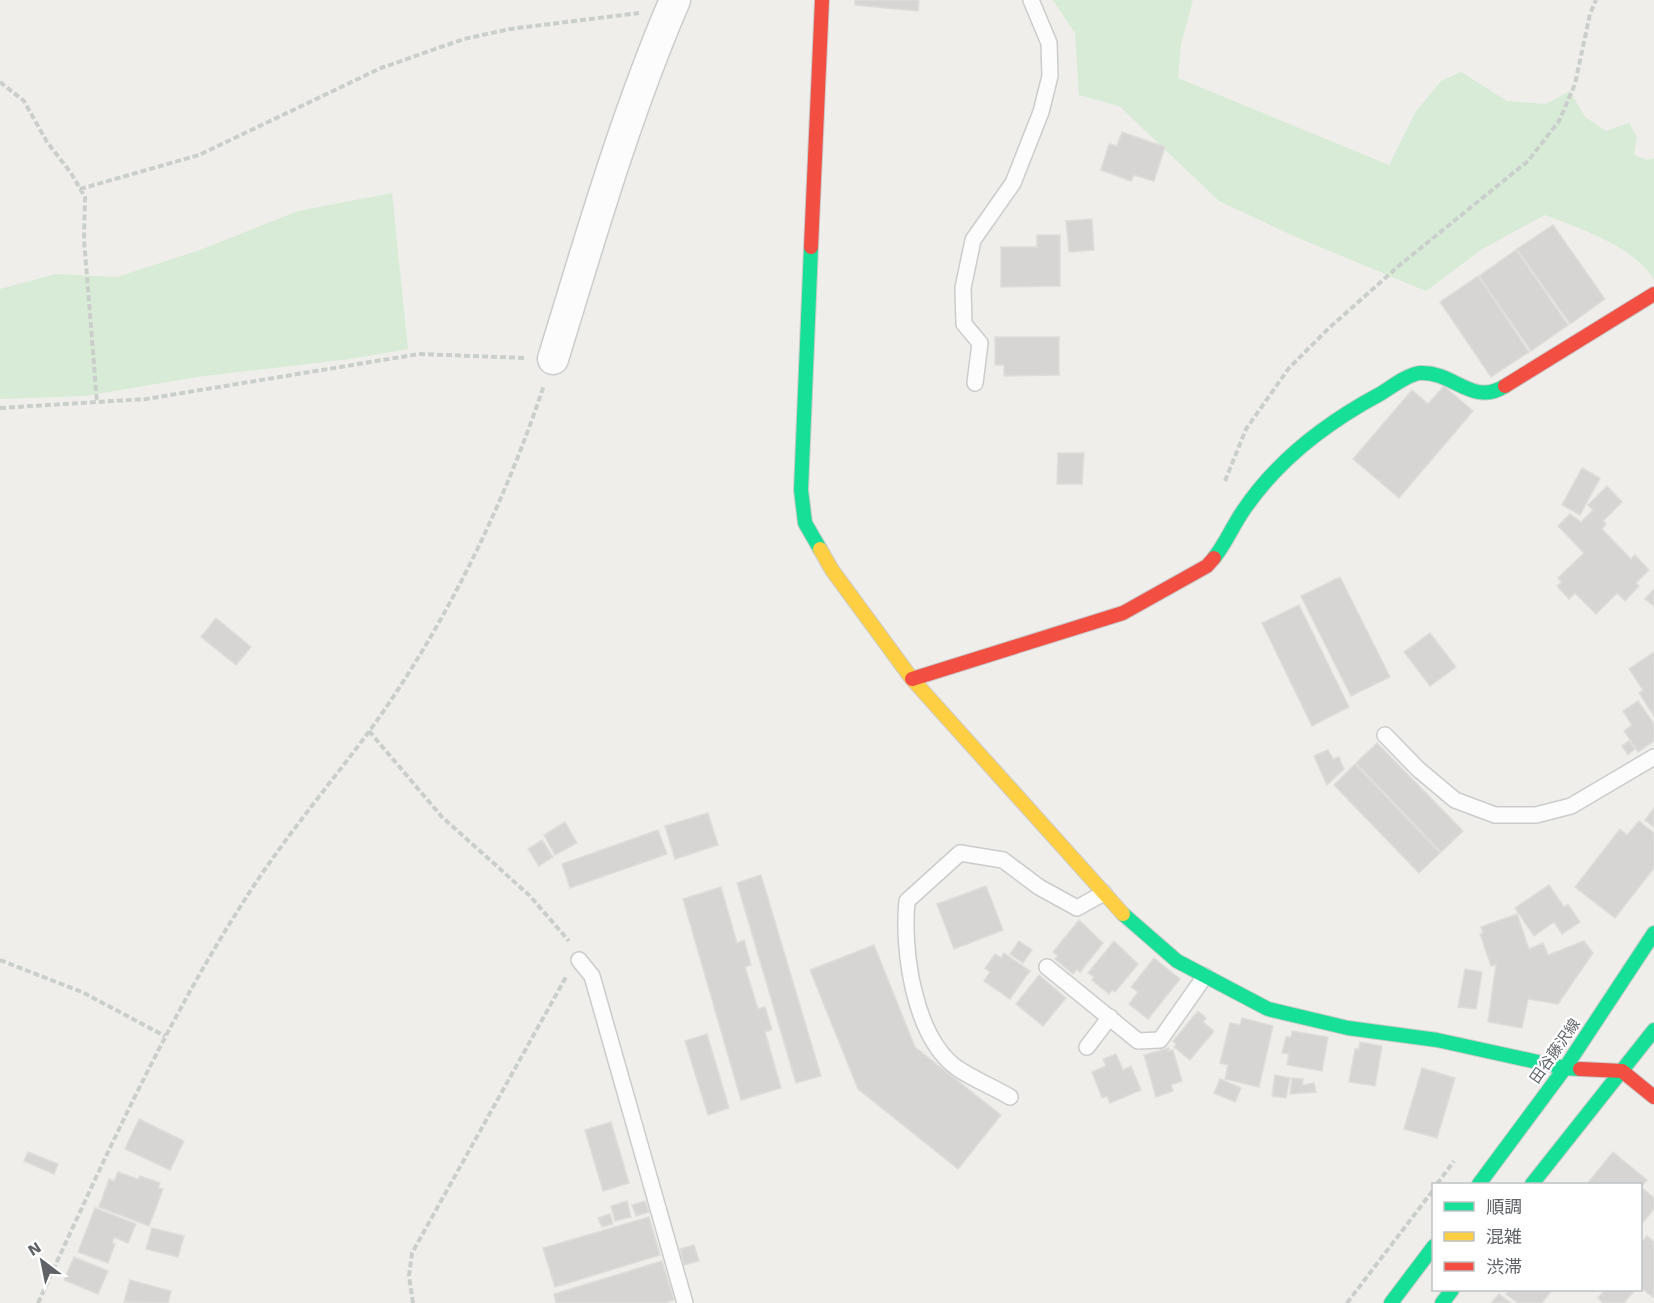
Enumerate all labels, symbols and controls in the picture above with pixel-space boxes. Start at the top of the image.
street label: 田谷藤沢線 [1526,1015,1584,1087]
legend [1432,1183,1642,1291]
text: 順調 [1486,1196,1522,1217]
text: 混雑 [1486,1226,1522,1247]
north arrow [12,1231,72,1291]
text: N [24,1238,44,1260]
text: 渋滞 [1486,1256,1522,1277]

